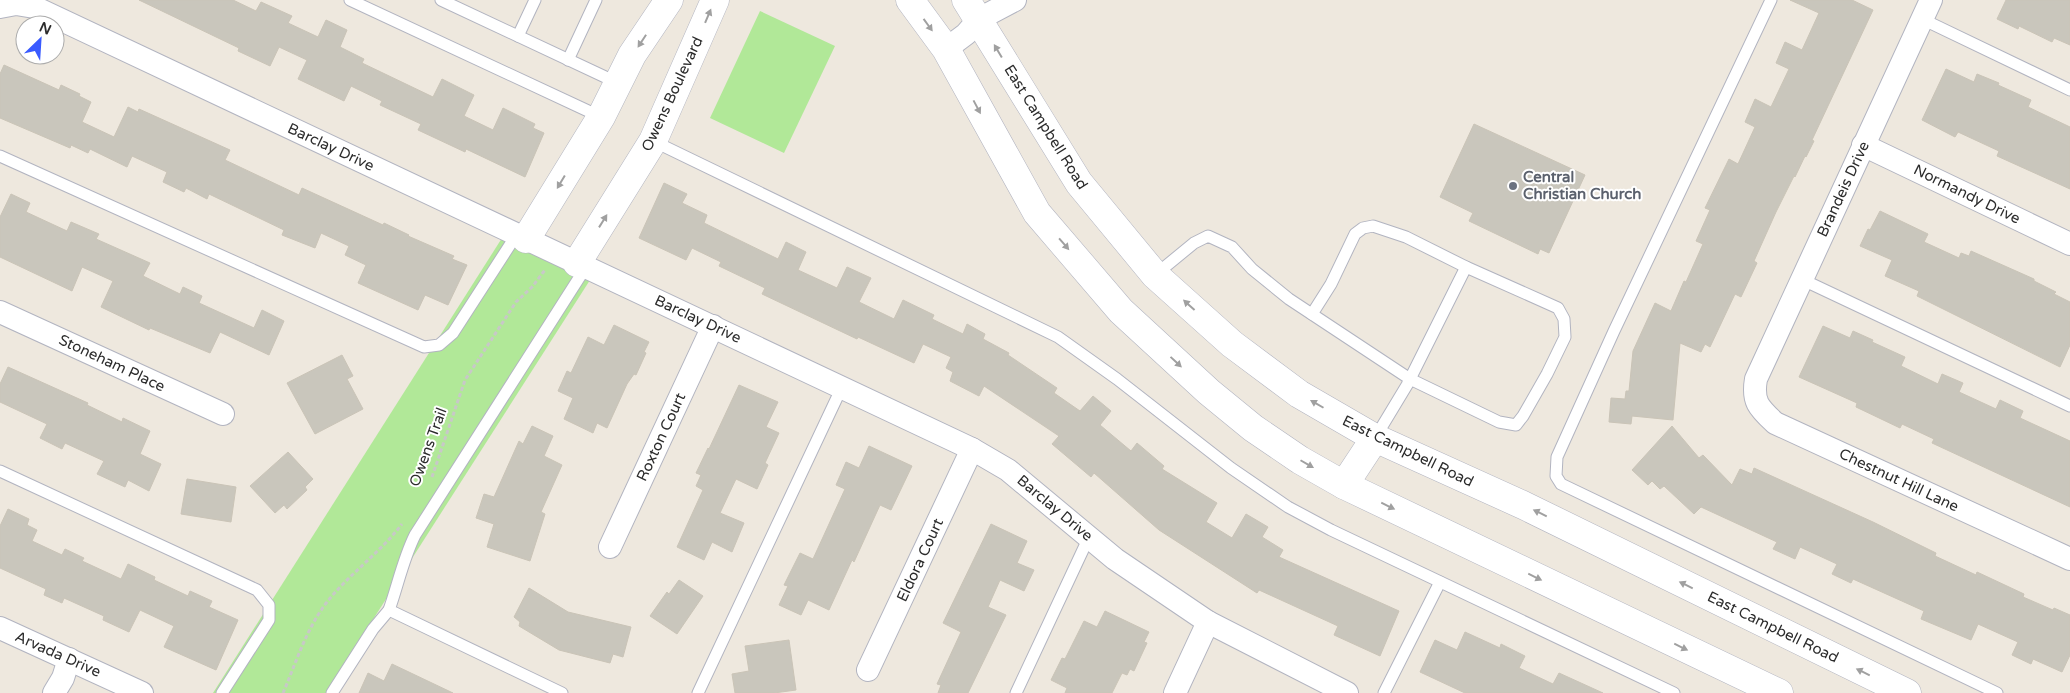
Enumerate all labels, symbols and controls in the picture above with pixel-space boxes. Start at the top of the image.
one-way arrow [705,9,713,23]
north arrow [15,15,65,65]
one-way arrow [923,18,933,31]
text: N [37,19,54,39]
street label: Owens Boulevard [637,34,707,154]
one-way arrow [637,34,647,47]
one-way arrow [993,44,1002,57]
street label: East Campbell Road [1000,61,1092,193]
one-way arrow [973,100,981,115]
street label: Barclay Drive [285,119,377,175]
street label: Brandeis Drive [1813,138,1873,240]
street label: Normandy Drive [1911,160,2023,228]
place label: Central Christian Church [1523,168,1641,203]
one-way arrow [557,175,566,188]
marker: Central Christian Church [1507,180,1519,192]
one-way arrow [598,215,607,228]
one-way arrow [1058,238,1069,251]
street label: Barclay Drive [652,291,744,347]
one-way arrow [1183,299,1195,311]
street label: Stoneham Place [56,331,168,395]
one-way arrow [1169,356,1181,368]
street label: Roxton Court [633,390,689,484]
one-way arrow [1311,400,1324,409]
street label: Owens Trail [405,405,451,489]
street label: East Campbell Road [1339,411,1477,491]
street label: Chestnut Hill Lane [1836,444,1962,516]
one-way arrow [1301,459,1314,468]
street label: Barclay Drive [1013,471,1097,545]
one-way arrow [1381,502,1395,510]
one-way arrow [1533,509,1547,517]
street label: Eldora Court [893,515,947,605]
one-way arrow [1528,573,1542,581]
one-way arrow [1679,581,1693,589]
street label: East Campbell Road [1704,587,1842,667]
street label: Arvada Drive [12,627,104,681]
one-way arrow [1674,643,1688,651]
one-way arrow [1856,667,1870,675]

